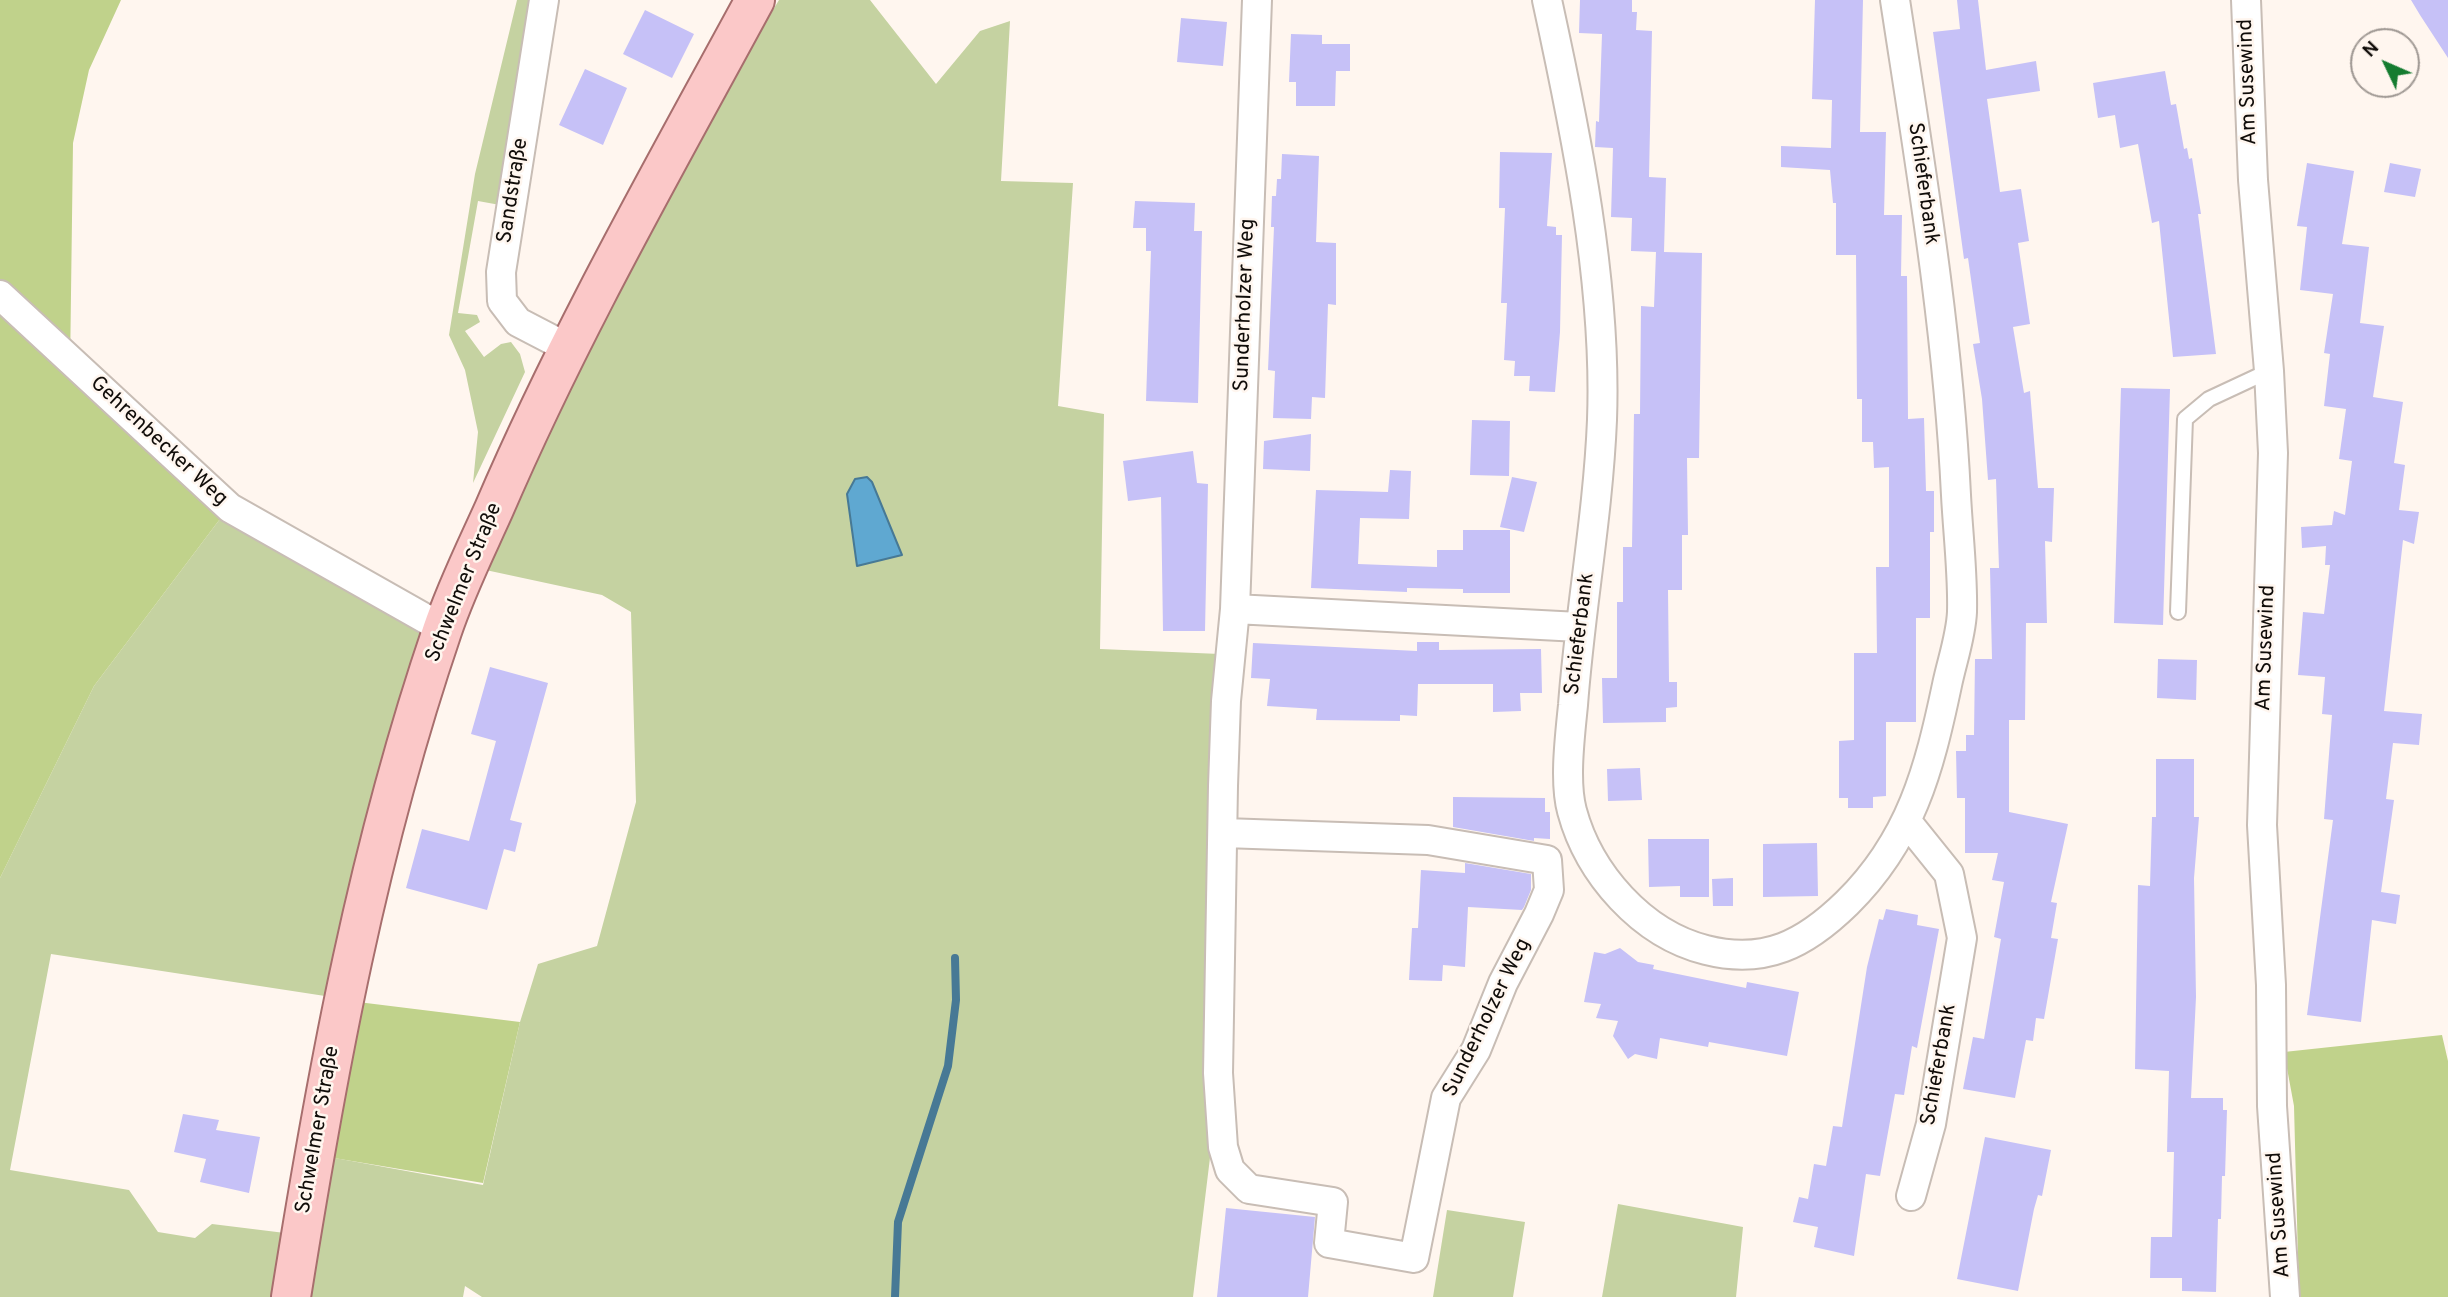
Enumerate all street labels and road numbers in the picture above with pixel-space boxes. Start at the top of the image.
street label: Am Susewind [2234,18,2264,146]
street label: Schieferbank [1901,121,1943,247]
street label: Sandstraße [493,137,535,245]
street label: Sunderholzer Weg [1230,218,1262,392]
street label: Gehrenbecker Weg [84,372,232,512]
street label: Schwelmer Straße [422,500,508,666]
street label: Schieferbank [1561,571,1601,697]
street label: Am Susewind [2252,584,2282,712]
street label: Sunderholzer Weg [1439,935,1537,1101]
street label: Schieferbank [1917,1002,1963,1128]
street label: Schwelmer Straße [292,1044,346,1216]
street label: Am Susewind [2263,1151,2297,1279]

